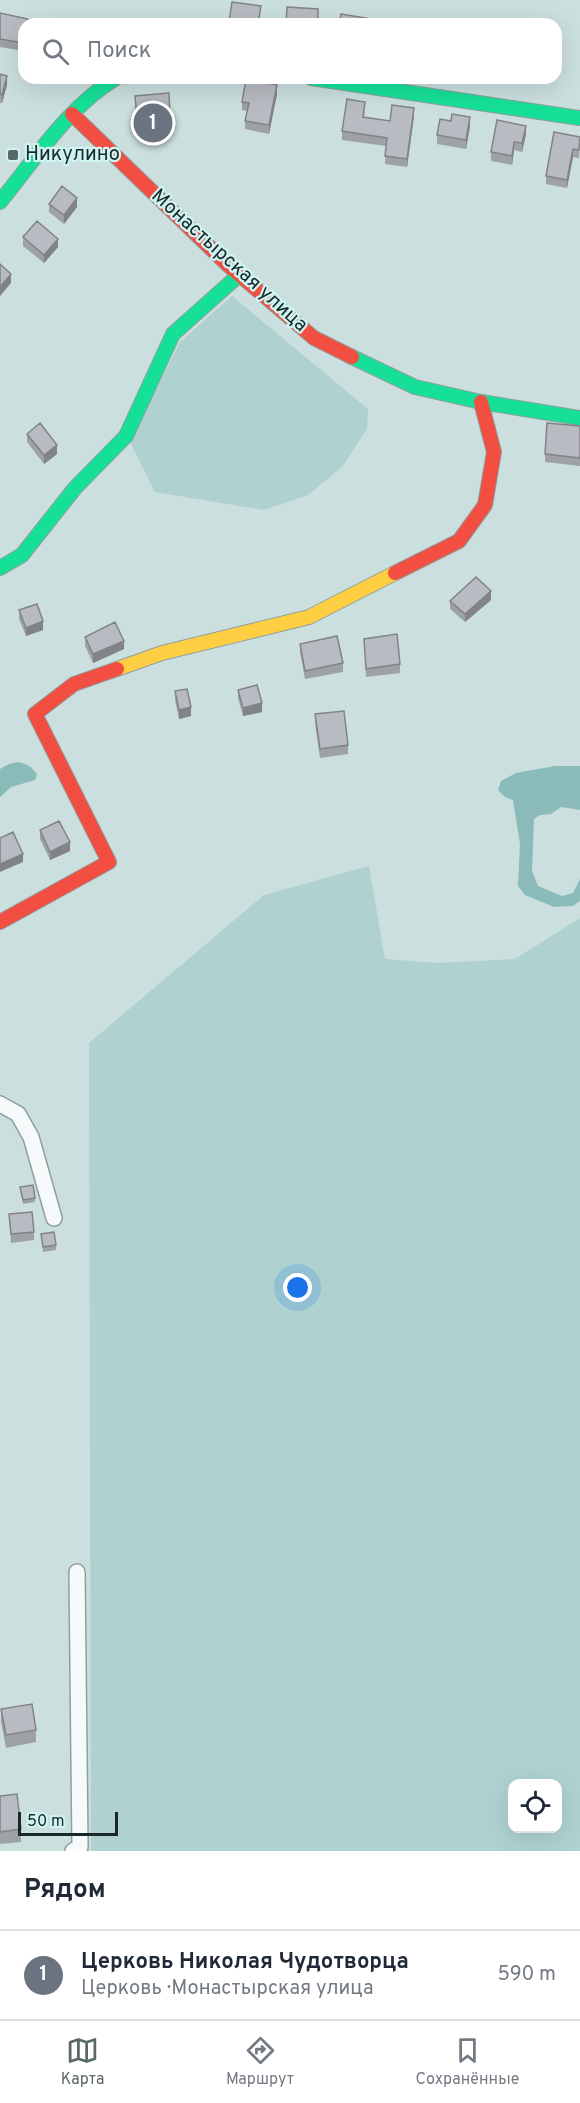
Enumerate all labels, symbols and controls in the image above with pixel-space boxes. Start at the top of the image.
search box [18,18,562,84]
icon: search [39,35,72,68]
text: Поиск [87,38,151,65]
pin: 1 [134,100,172,146]
place label: Никулино [25,142,120,168]
marker: Никулино [6,148,20,162]
street label: Монастырская улица [145,184,313,338]
your location [283,1273,312,1302]
map controls [508,1779,562,1833]
button: locate [508,1779,562,1833]
scale bar [18,1809,118,1836]
text: 50 m [27,1812,65,1832]
text: Рядом [24,1874,106,1907]
text: Церковь Николая Чудотворца [81,1949,409,1976]
text: 1 [40,1962,48,1988]
text: 590 m [498,1962,556,1988]
text: Церковь · Монастырская улица [81,1976,374,2002]
tab: Карта [61,2034,105,2090]
tab: Маршрут [226,2034,294,2090]
tab: Сохранённые [415,2034,519,2090]

